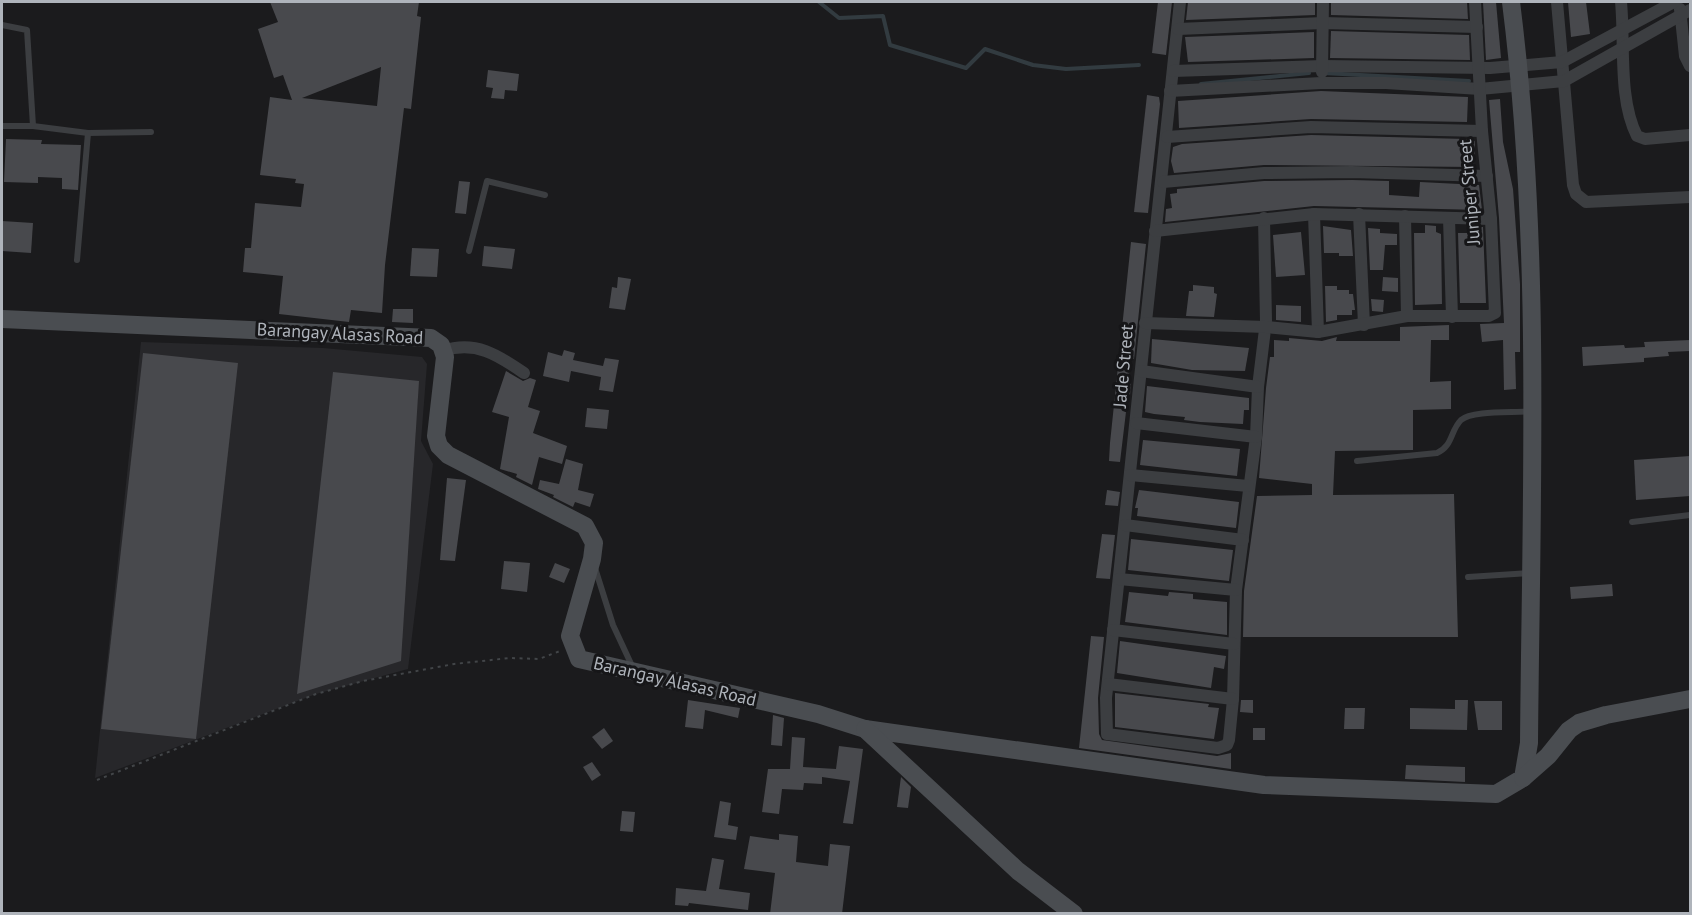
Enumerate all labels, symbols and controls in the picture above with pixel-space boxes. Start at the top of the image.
street label: Juniper Street [1453,139,1485,246]
street label: Barangay Alasas Road [256,317,424,349]
street label: Jade Street [1108,323,1138,410]
street label: Barangay Alasas Road [591,651,759,711]

